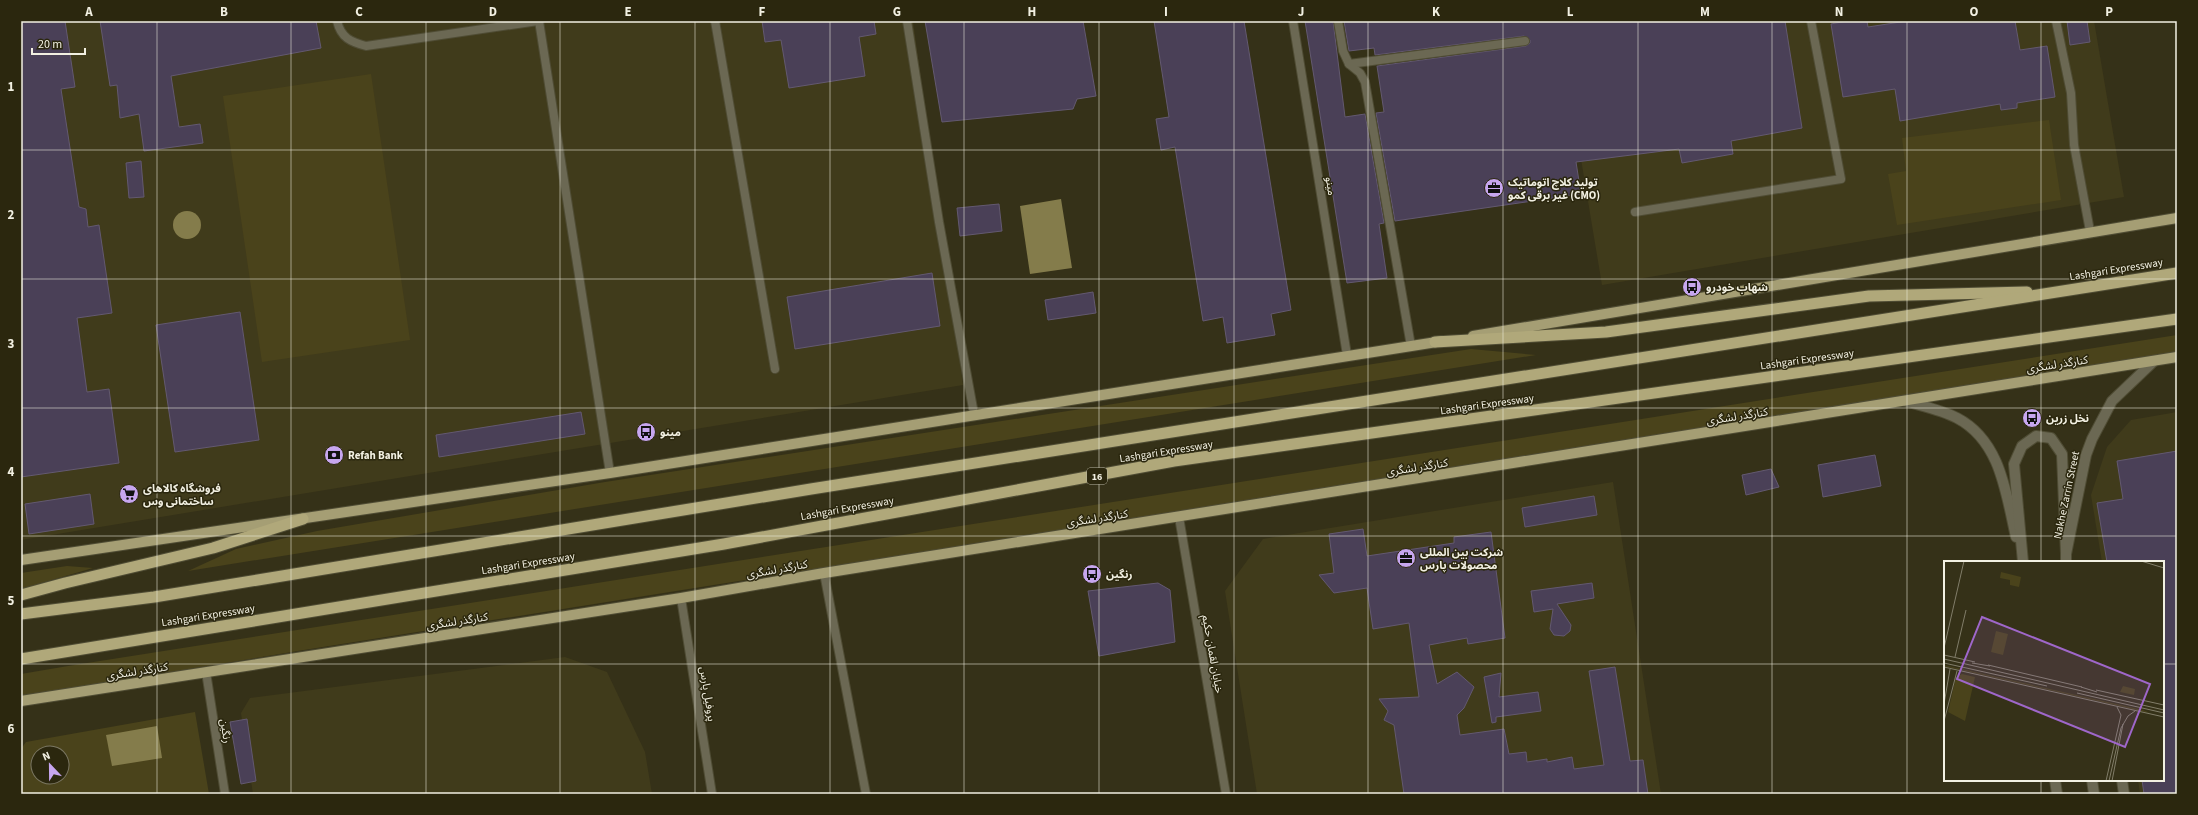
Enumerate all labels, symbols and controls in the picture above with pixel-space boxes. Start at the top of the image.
text: A [84,3,93,21]
text: B [220,3,228,21]
text: C [355,3,363,21]
text: D [489,3,497,21]
text: E [624,3,632,21]
text: F [759,3,766,21]
text: G [893,3,901,21]
text: H [1028,3,1036,21]
text: I [1164,3,1168,21]
text: J [1298,3,1304,21]
text: K [1432,3,1441,21]
text: L [1567,3,1574,21]
text: M [1700,3,1710,21]
text: N [1835,3,1843,21]
text: O [1970,3,1979,21]
text: P [2105,3,2113,21]
scale bar [32,30,85,56]
text: 20 m [38,36,62,53]
text: 1 [8,78,15,96]
place label: تولید کلاچ اتوماتیک غیر برقی کمو (CMO) [1508,175,1600,203]
street label: مینو [1322,176,1339,197]
office icon: تولید کلاچ اتوماتیک غیر برقی کمو (CMO) [1483,177,1505,199]
text: 2 [8,206,15,224]
street label: Lashgari Expressway [2068,255,2164,284]
bus stop icon: شهاب خودرو [1681,276,1703,298]
place label: شهاب خودرو [1706,280,1768,295]
text: 3 [8,335,15,353]
street label: Lashgari Expressway [1759,345,1855,373]
street label: کنارگذر لشگری [2025,352,2089,377]
street label: Lashgari Expressway [1439,390,1535,418]
street label: کنارگذر لشگری [1705,404,1769,429]
bus stop icon: نخل زرین [2021,407,2043,429]
place label: نخل زرین [2046,411,2089,426]
bus stop icon: مینو [635,421,657,443]
place label: مینو [660,425,681,440]
street label: Lashgari Expressway [1118,437,1214,466]
bank icon: Refah Bank [323,444,345,466]
place label: Refah Bank [348,448,403,463]
street label: Nakhe Zarrin Street [2050,450,2083,540]
street label: کنارگذر لشگری [1385,455,1449,480]
text: 4 [8,463,15,481]
road number: 16 [1087,468,1107,484]
place label: فروشگاه کالاهای ساختمانی وس [143,481,221,509]
supermarket icon: فروشگاه کالاهای ساختمانی وس [118,483,140,505]
street label: Lashgari Expressway [799,493,895,524]
street label: کنارگذر لشگری [1065,506,1129,531]
place label: شرکت بین المللی محصولات پارس [1420,545,1503,573]
office icon: شرکت بین المللی محصولات پارس [1395,547,1417,569]
street label: Lashgari Expressway [480,549,576,578]
street label: کنارگذر لشگری [745,557,809,582]
inset map [1944,561,2164,781]
bus stop icon: رنگین [1081,563,1103,585]
place label: رنگین [1106,567,1133,582]
text: 5 [8,592,15,610]
street label: Lashgari Expressway [160,601,256,630]
street label: کنارگذر لشگری [425,609,489,634]
street label: خیابان لقمان حکیم [1197,614,1227,695]
street label: کنارگذر لشگری [105,659,169,684]
street label: پروفیل پارس [696,666,719,723]
street label: رنگین [216,718,235,744]
text: 6 [8,720,15,738]
north arrow [30,745,70,785]
text: N [40,748,53,765]

